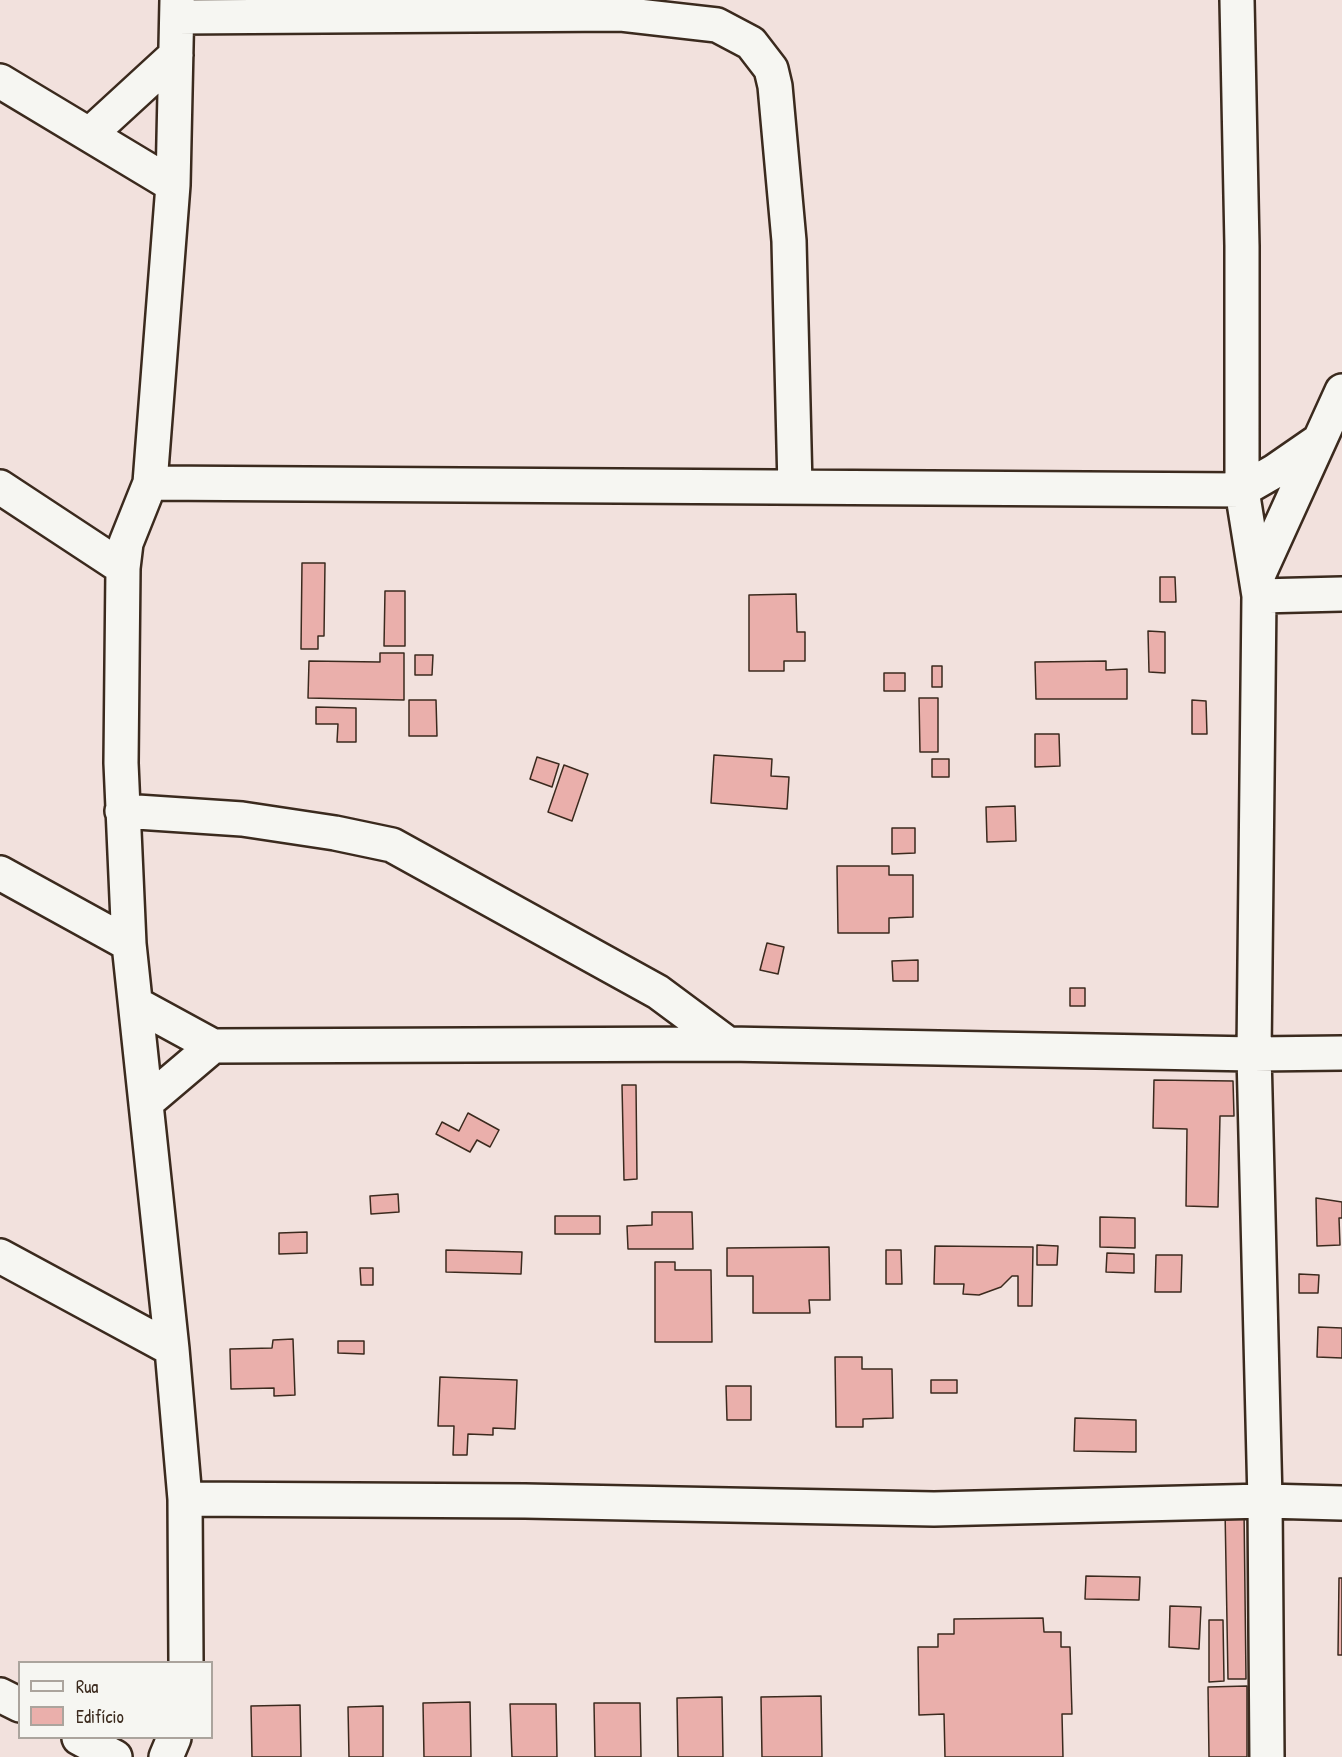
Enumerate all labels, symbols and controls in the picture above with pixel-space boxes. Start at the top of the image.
legend [18,1661,213,1739]
text: Rua [76,1674,98,1699]
text: Edifício [76,1704,124,1729]

